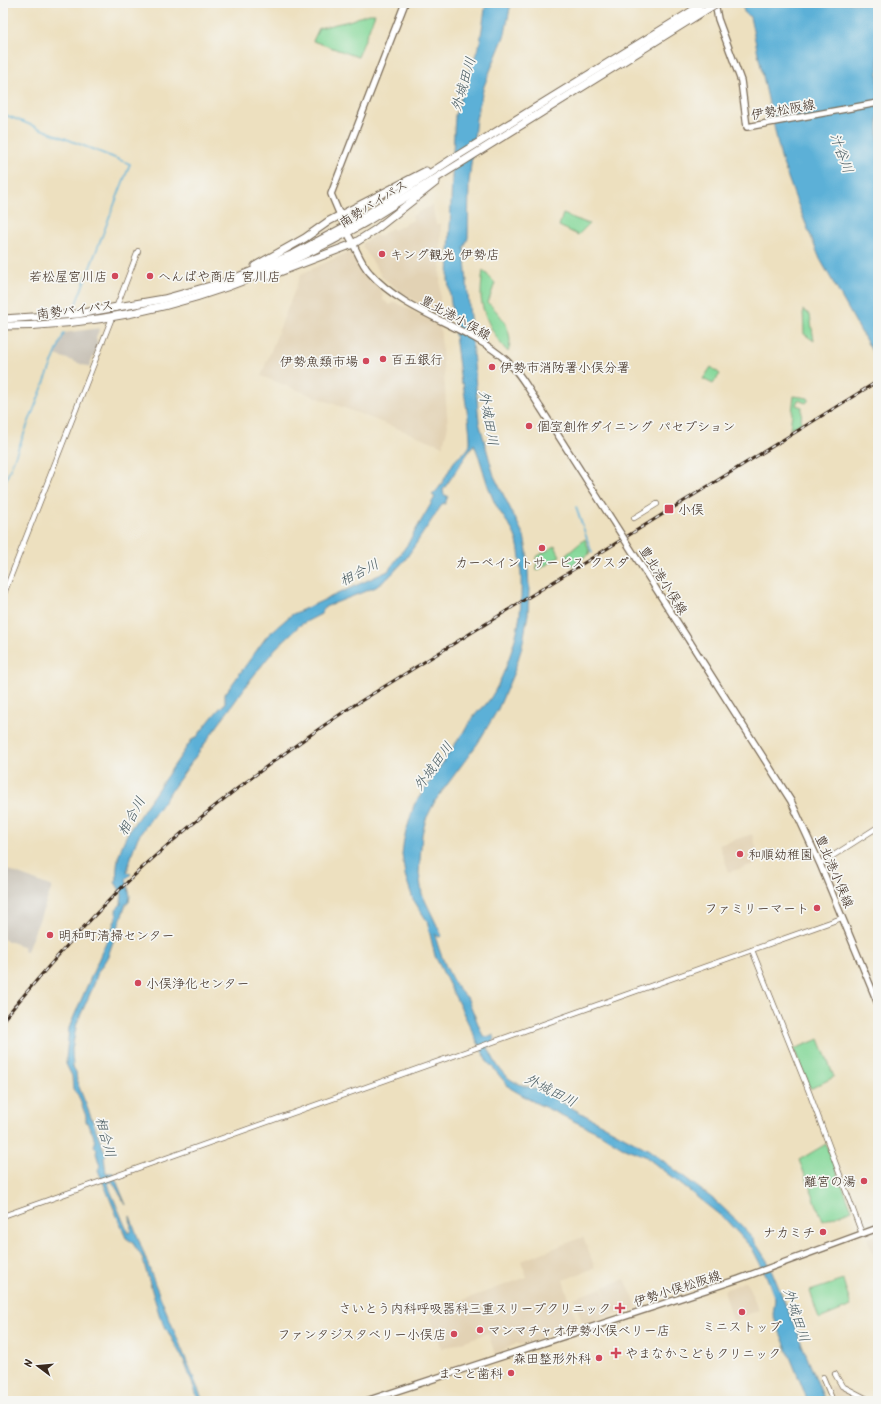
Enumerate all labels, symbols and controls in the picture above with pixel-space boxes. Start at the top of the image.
water label: 外城田川 [446,54,482,114]
street label: 伊勢松阪線 [749,94,818,126]
water label: 汁谷川 [824,130,859,177]
street label: 南勢バイパス [335,175,412,234]
place label: キング観光 伊勢店 [390,245,499,266]
marker: キング観光 伊勢店 [377,249,387,259]
place label: 若松屋宮川店 [29,267,107,288]
place label: へんばや商店 宮川店 [158,267,280,288]
marker: 若松屋宮川店 [110,271,120,281]
marker: へんばや商店 宮川店 [145,271,155,281]
street label: 豊北港小俣線 [416,290,495,347]
street label: 南勢バイパス [35,295,115,326]
place label: 百五銀行 [391,350,443,371]
place label: 伊勢魚類市場 [280,352,358,373]
marker: 百五銀行 [378,354,388,364]
marker: 伊勢魚類市場 [361,356,371,366]
place label: 伊勢市消防署小俣分署 [500,358,630,379]
marker: 伊勢市消防署小俣分署 [487,362,497,372]
water label: 外城田川 [472,389,504,448]
place label: 個室創作ダイニング パセプション [537,417,735,438]
marker: 個室創作ダイニング パセプション [524,421,534,431]
place label: 小俣 [678,500,704,521]
marker: 小俣 [663,503,675,515]
street label: 豊北港小俣線 [633,542,693,620]
marker: カーペイントサービス クスダ [537,543,547,553]
place label: カーペイントサービス クスダ [455,553,629,574]
water label: 相合川 [336,554,383,592]
water label: 外城田川 [408,737,459,796]
water label: 相合川 [112,793,152,840]
street label: 豊北港小俣線 [809,832,859,913]
place label: 和順幼稚園 [748,845,813,866]
marker: 和順幼稚園 [735,849,745,859]
place label: ファミリーマート [705,899,809,920]
marker: ファミリーマート [812,903,822,913]
place label: 明和町清掃センター [58,926,174,947]
marker: 明和町清掃センター [45,930,55,940]
place label: 小俣浄化センター [146,974,249,995]
marker: 小俣浄化センター [133,978,143,988]
water label: 外城田川 [521,1068,580,1113]
water label: 相合川 [89,1114,121,1160]
place label: 離宮の湯 [804,1172,856,1193]
marker: 離宮の湯 [859,1176,869,1186]
place label: ナカミチ [763,1223,815,1244]
marker: ナカミチ [818,1227,828,1237]
street label: 伊勢小俣松阪線 [631,1265,725,1313]
water label: 外城田川 [777,1285,815,1345]
place label: さいとう内科呼吸器科三重スリープクリニック [339,1299,611,1320]
marker: さいとう内科呼吸器科三重スリープクリニック [614,1302,626,1314]
marker: ミニストップ [737,1307,747,1317]
place label: ミニストップ [702,1317,782,1338]
place label: マンマチャオ伊勢小俣ベリー店 [488,1321,670,1342]
place label: ファンタジスタベリー小俣店 [278,1325,446,1346]
marker: マンマチャオ伊勢小俣ベリー店 [475,1325,485,1335]
marker: ファンタジスタベリー小俣店 [449,1329,459,1339]
place label: やまなかこどもクリニック [625,1344,781,1365]
north arrow [18,1346,58,1386]
marker: やまなかこどもクリニック [610,1347,622,1359]
place label: 森田整形外科 [513,1349,591,1370]
marker: 森田整形外科 [594,1353,604,1363]
text: N [20,1358,39,1369]
place label: まこと歯科 [438,1364,503,1385]
marker: まこと歯科 [506,1368,516,1378]

